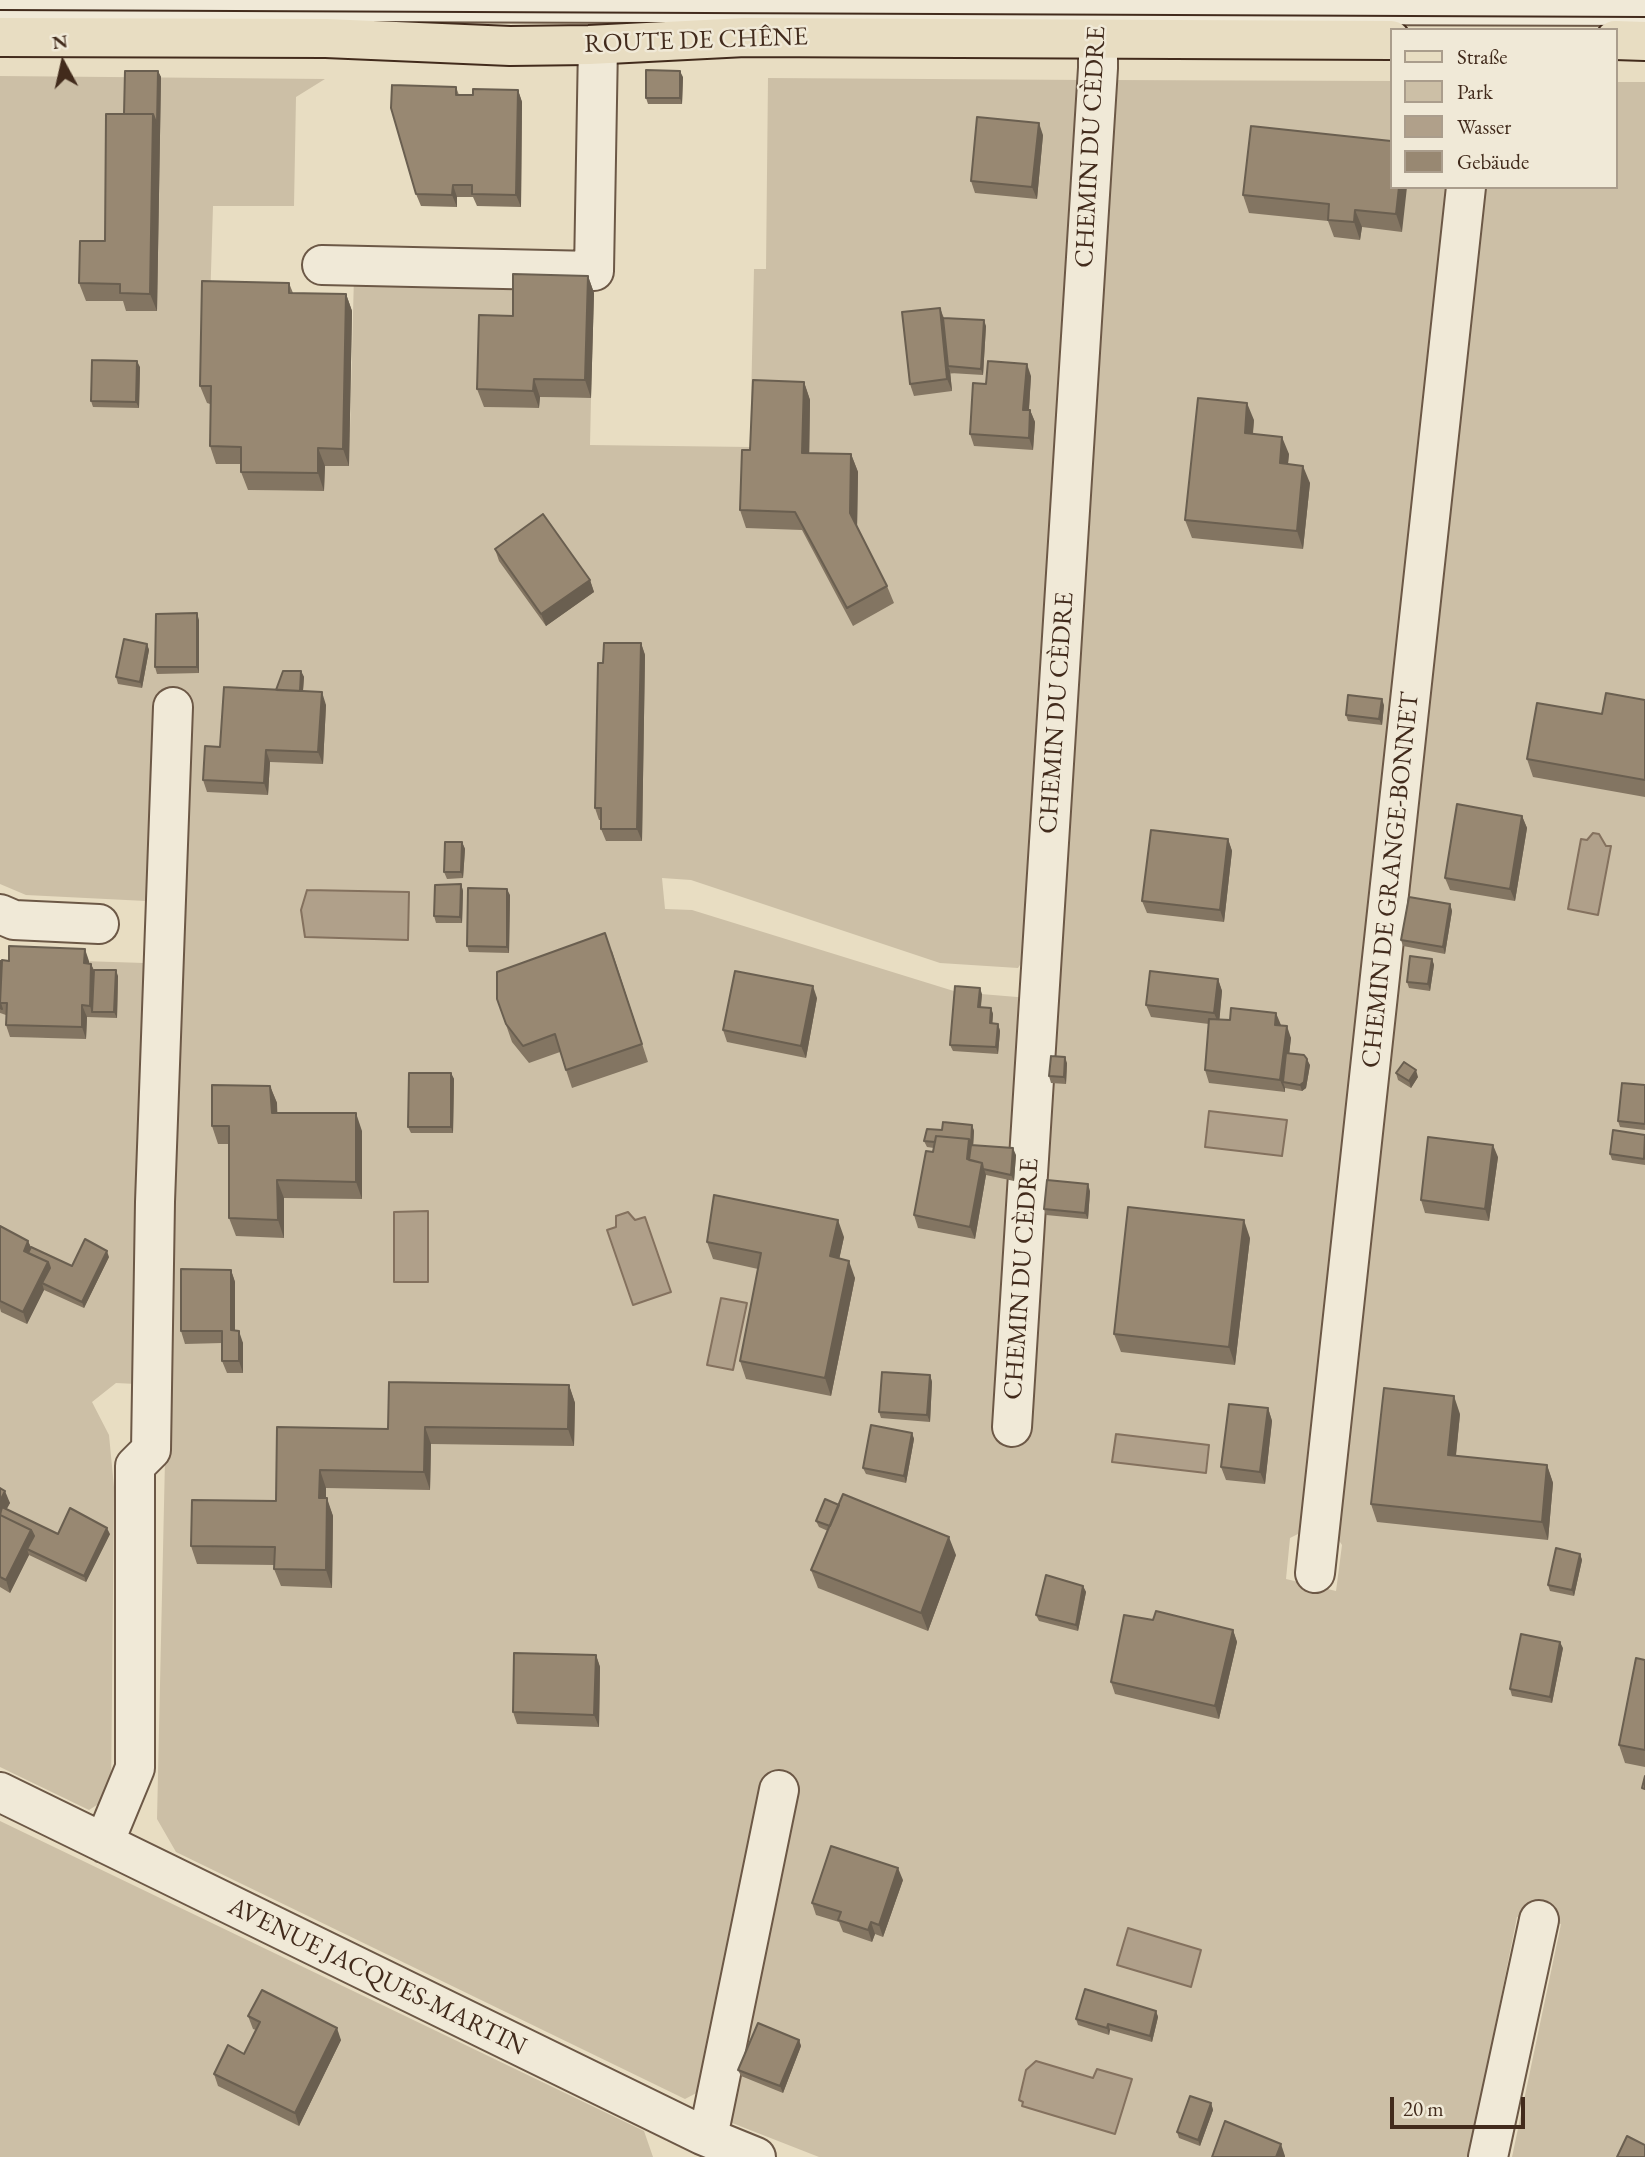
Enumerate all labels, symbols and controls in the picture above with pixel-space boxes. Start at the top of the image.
street label: ROUTE DE CHÊNE [584,22,808,60]
street label: CHEMIN DU CÈDRE [1069,25,1113,269]
north arrow [28,28,98,98]
text: N [51,28,69,55]
legend [1390,28,1617,189]
text: Straße [1457,43,1508,70]
text: Park [1457,78,1493,105]
text: Wasser [1457,113,1511,140]
text: Gebäude [1457,148,1529,175]
street label: CHEMIN DU CÈDRE [1033,591,1081,835]
street label: CHEMIN DE GRANGE-BONNET [1356,690,1426,1070]
street label: CHEMIN DU CÈDRE [998,1157,1046,1401]
street label: AVENUE JACQUES-MARTIN [223,1891,531,2063]
scale bar [1393,2084,1528,2128]
text: 20 m [1403,2095,1444,2122]

